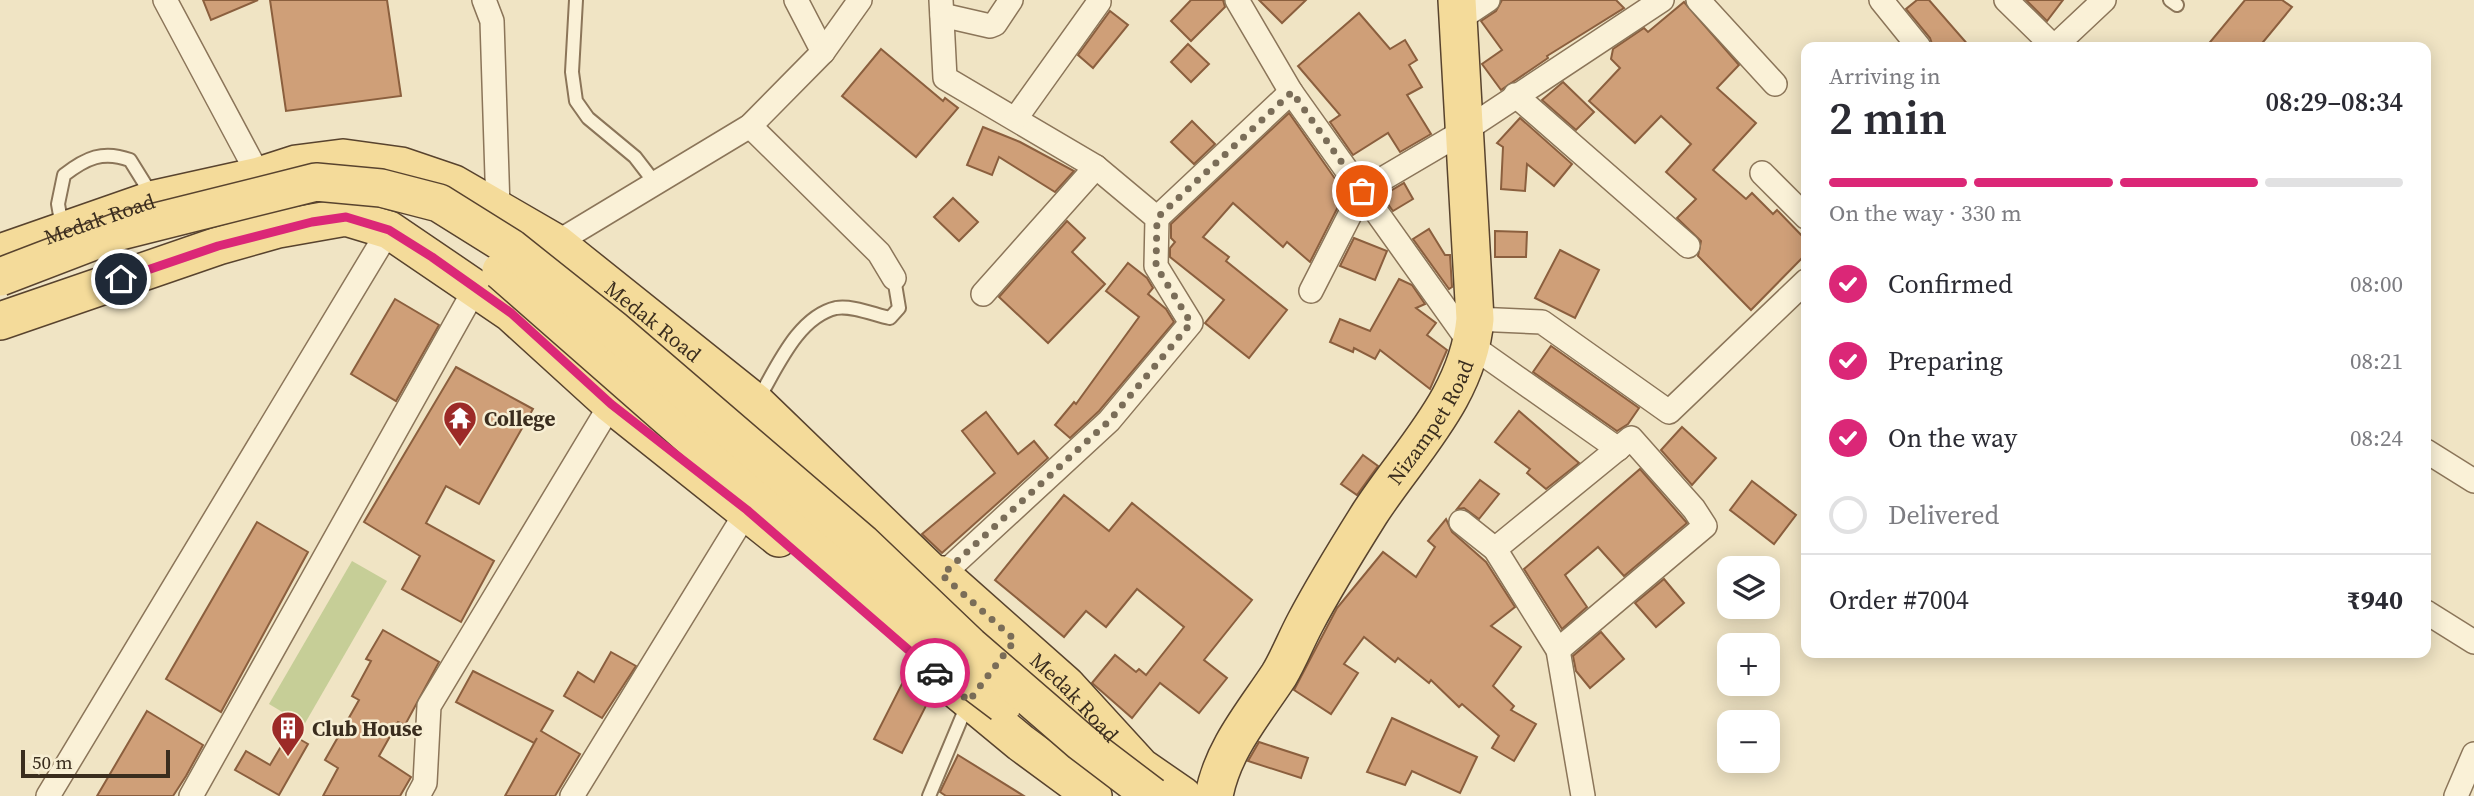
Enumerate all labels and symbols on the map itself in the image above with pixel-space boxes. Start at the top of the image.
pin [1332,161,1392,221]
street label: Medak Road [40,186,159,251]
pin [91,249,151,309]
street label: Medak Road [599,273,708,368]
street label: Nizampet Road [1380,355,1480,490]
temple icon: College [441,399,479,448]
place label: College [484,404,555,433]
courier [900,638,970,708]
street label: Medak Road [1024,645,1126,748]
building icon: Club House [269,709,307,758]
place label: Club House [312,714,423,743]
scale bar [21,747,170,779]

